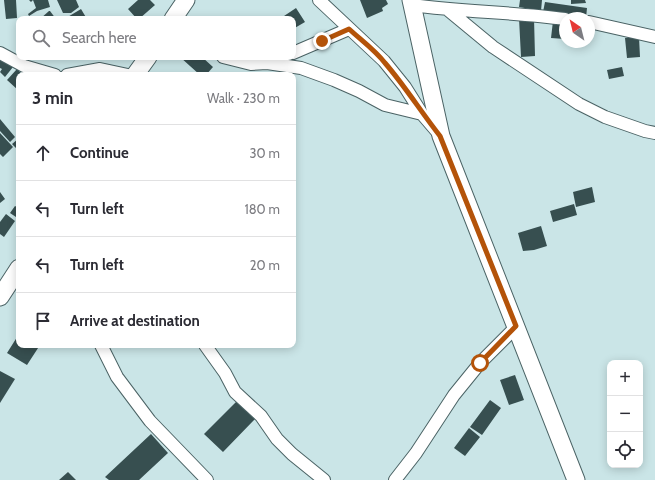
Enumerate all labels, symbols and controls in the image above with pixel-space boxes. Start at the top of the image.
north arrow [559,12,595,48]
search box [16,16,296,60]
icon: search [30,27,52,49]
text: Search here [62,29,137,47]
route end [313,32,331,50]
text: 3 min [32,88,73,108]
text: Walk · 230 m [207,90,280,106]
icon: ahead [32,142,54,164]
text: Continue [70,144,129,162]
text: 30 m [250,145,280,161]
icon: left [32,198,54,220]
text: Turn left [70,200,124,218]
text: 180 m [244,201,280,217]
icon: left [32,254,54,276]
text: Turn left [70,256,124,274]
text: 20 m [250,257,280,273]
icon: arrive [32,310,54,332]
text: Arrive at destination [70,312,200,330]
route start [471,354,489,372]
map controls [607,360,643,468]
button: + [607,360,643,396]
button: − [607,396,643,432]
button: locate [607,432,643,468]

